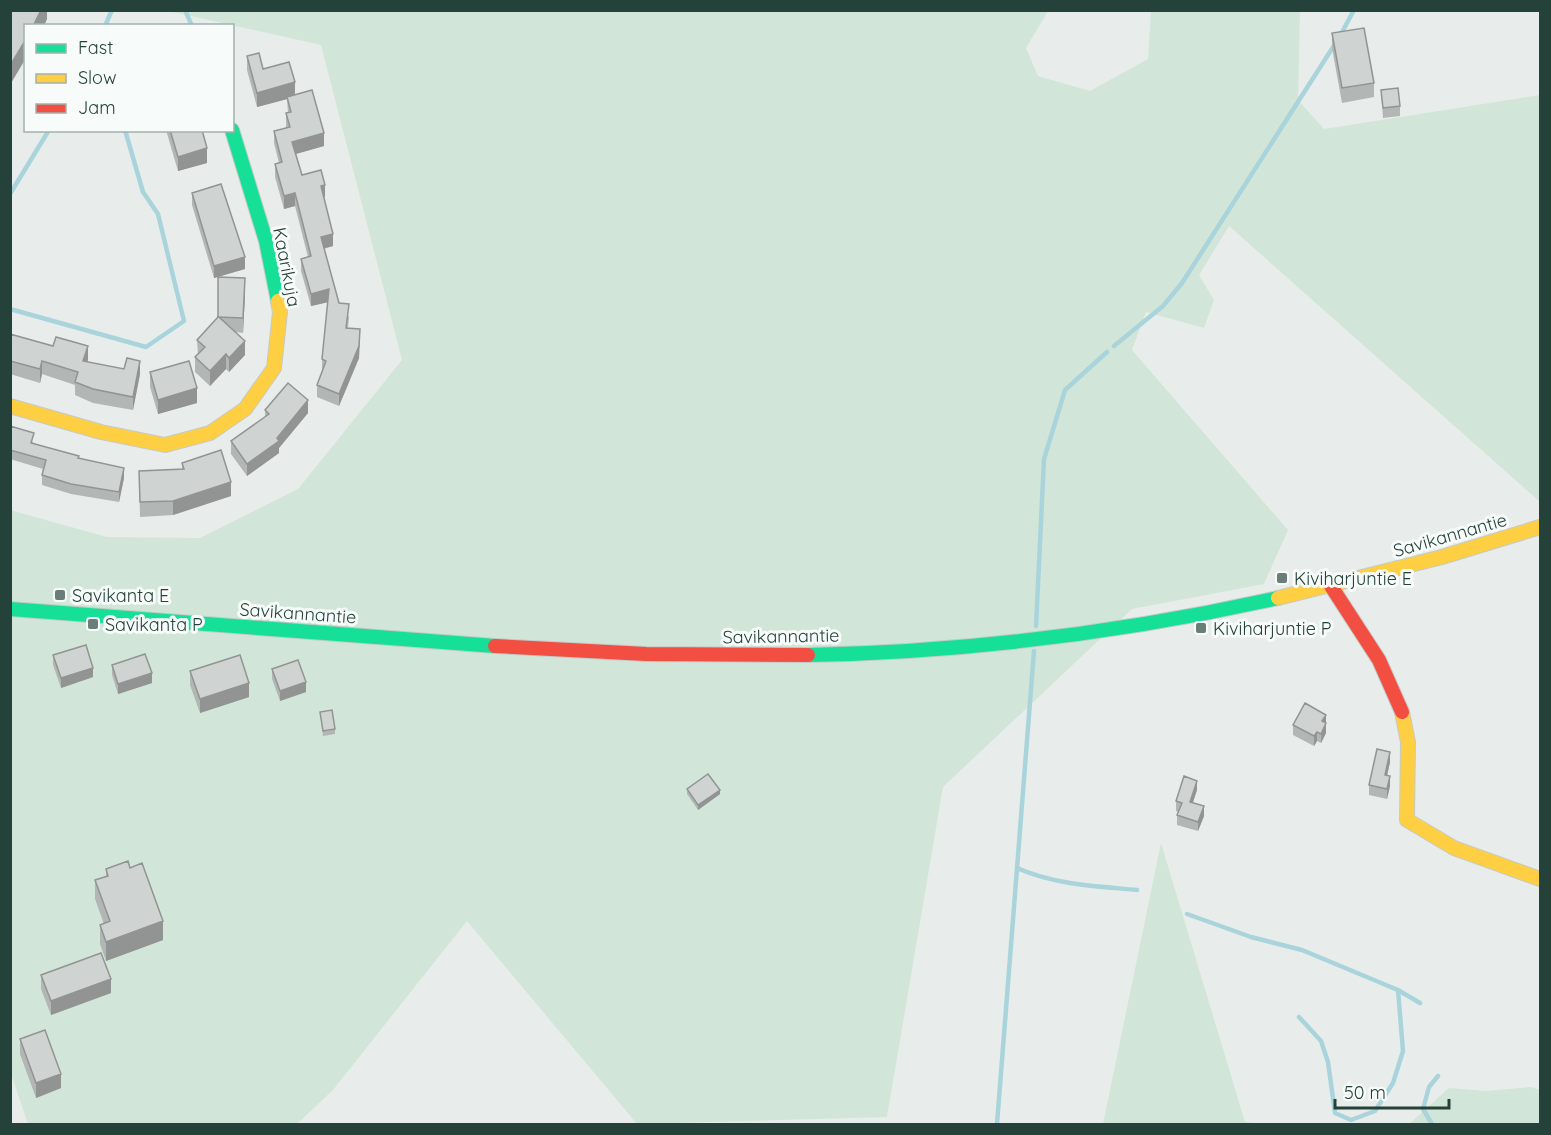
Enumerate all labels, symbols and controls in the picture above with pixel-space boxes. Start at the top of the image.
legend [24,24,234,132]
text: Fast [78,36,113,59]
text: Slow [78,66,116,89]
text: Jam [78,96,116,119]
street label: Kaarikuja [268,225,306,309]
street label: Savikannantie [1391,508,1509,562]
place label: Kiviharjuntie E [1294,567,1412,590]
marker: Kiviharjuntie E [1275,571,1289,585]
place label: Savikanta E [72,584,169,607]
marker: Savikanta E [53,588,67,602]
street label: Savikannantie [239,597,357,629]
place label: Savikanta P [105,613,203,636]
marker: Savikanta P [86,617,100,631]
place label: Kiviharjuntie P [1213,617,1332,640]
marker: Kiviharjuntie P [1194,621,1208,635]
street label: Savikannantie [722,623,840,649]
scale bar [1335,1072,1449,1110]
text: 50 m [1344,1081,1386,1104]

